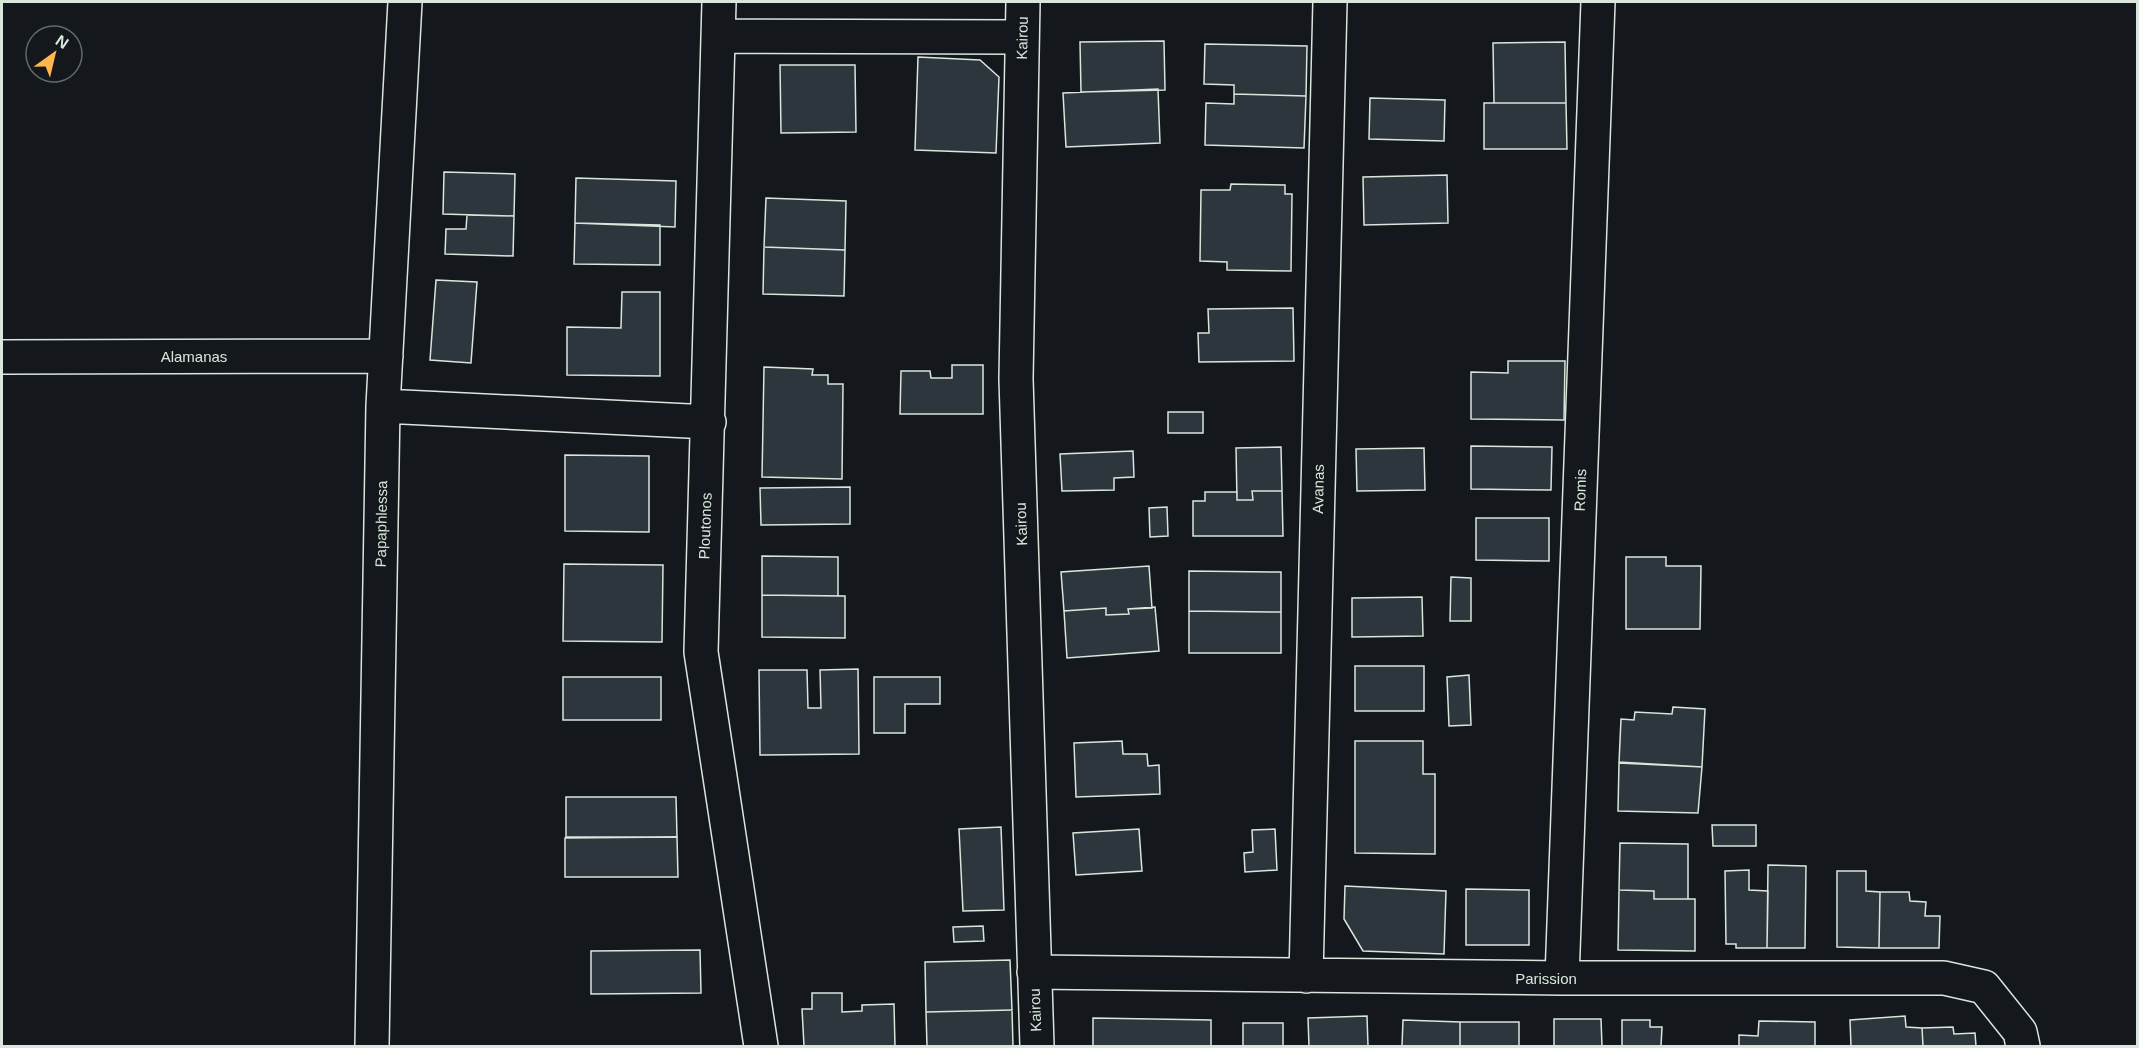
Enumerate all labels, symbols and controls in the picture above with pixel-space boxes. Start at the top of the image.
street label: Kairou [1013,16,1031,60]
north arrow [24,24,84,84]
text: N [53,32,72,52]
street label: Alamanas [161,348,227,365]
street label: Avanas [1309,464,1327,514]
street label: Romis [1571,468,1589,512]
street label: Papaphlessa [372,480,390,568]
street label: Ploutonos [695,492,715,560]
street label: Kairou [1012,502,1030,546]
street label: Parission [1515,970,1577,987]
street label: Kairou [1026,988,1044,1032]

